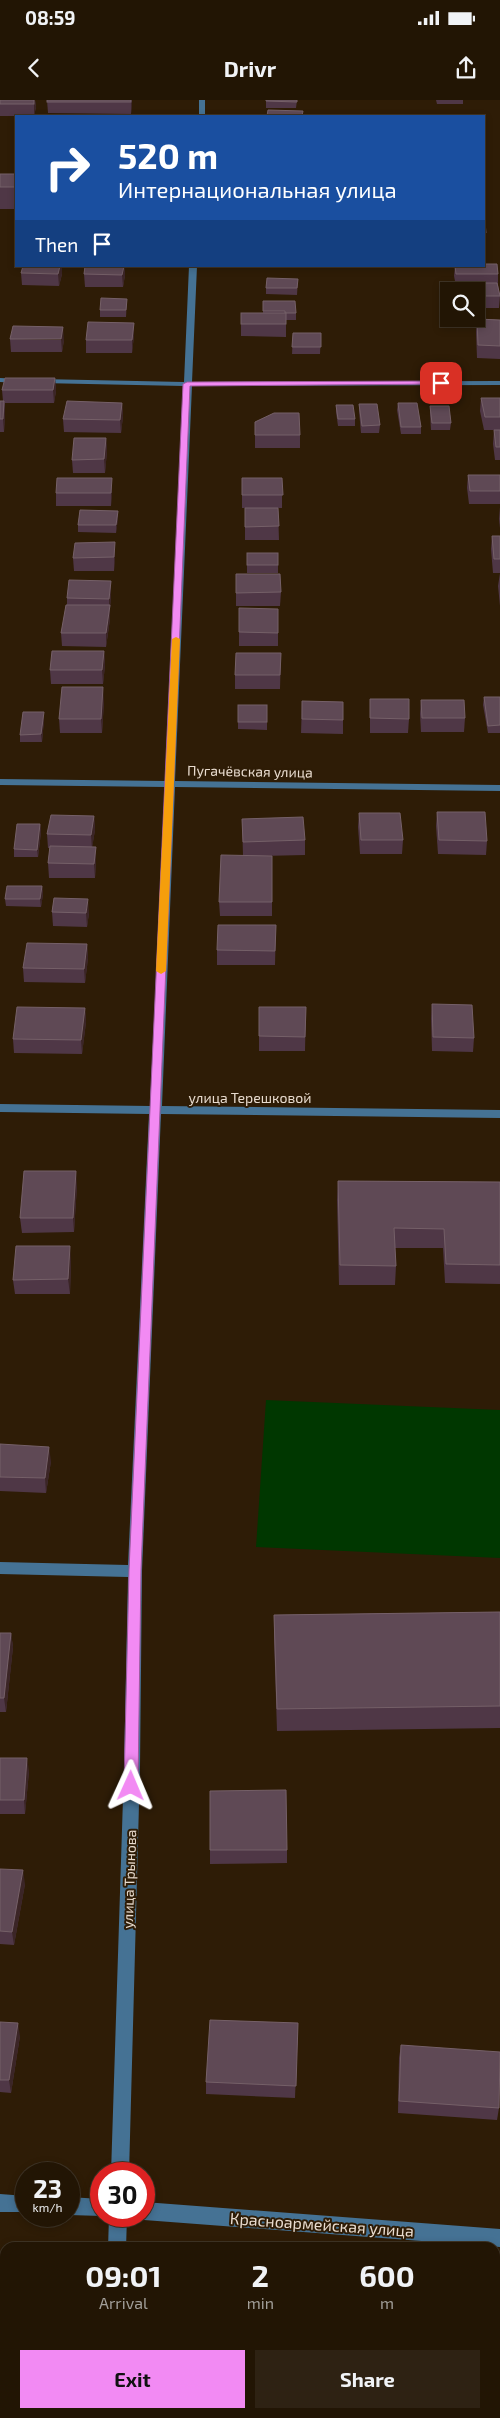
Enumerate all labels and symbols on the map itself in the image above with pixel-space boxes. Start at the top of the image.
pin [420,362,462,404]
street label: Пугачёвская улица [187,761,313,781]
street label: улица Терешковой [189,1089,311,1106]
position arrow [104,1759,156,1811]
street label: улица Трынова [119,1829,139,1929]
speed limit sign: 30 [90,2162,155,2227]
street label: Красноармейская улица [229,2208,415,2241]

